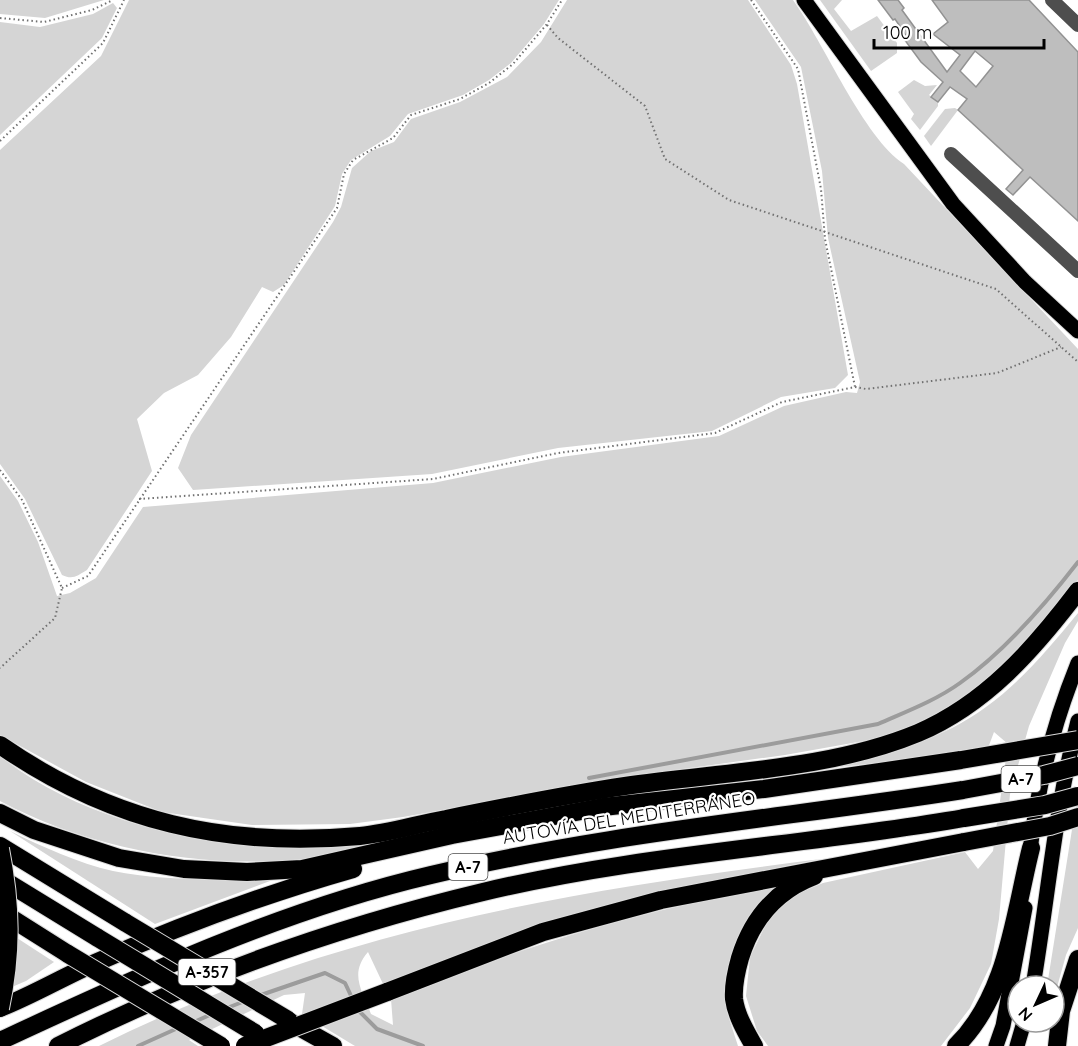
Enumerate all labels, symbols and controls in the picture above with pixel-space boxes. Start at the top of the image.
scale bar [874,12,1044,50]
text: 100 m [883,21,932,44]
road number: A-7 [1002,766,1040,792]
street label: AUTOVÍA DEL MEDITERRÁNEO [501,786,757,849]
road number: A-7 [448,854,488,880]
road number: A-357 [178,959,236,985]
north arrow [1006,974,1066,1034]
text: N [1014,1003,1036,1026]

